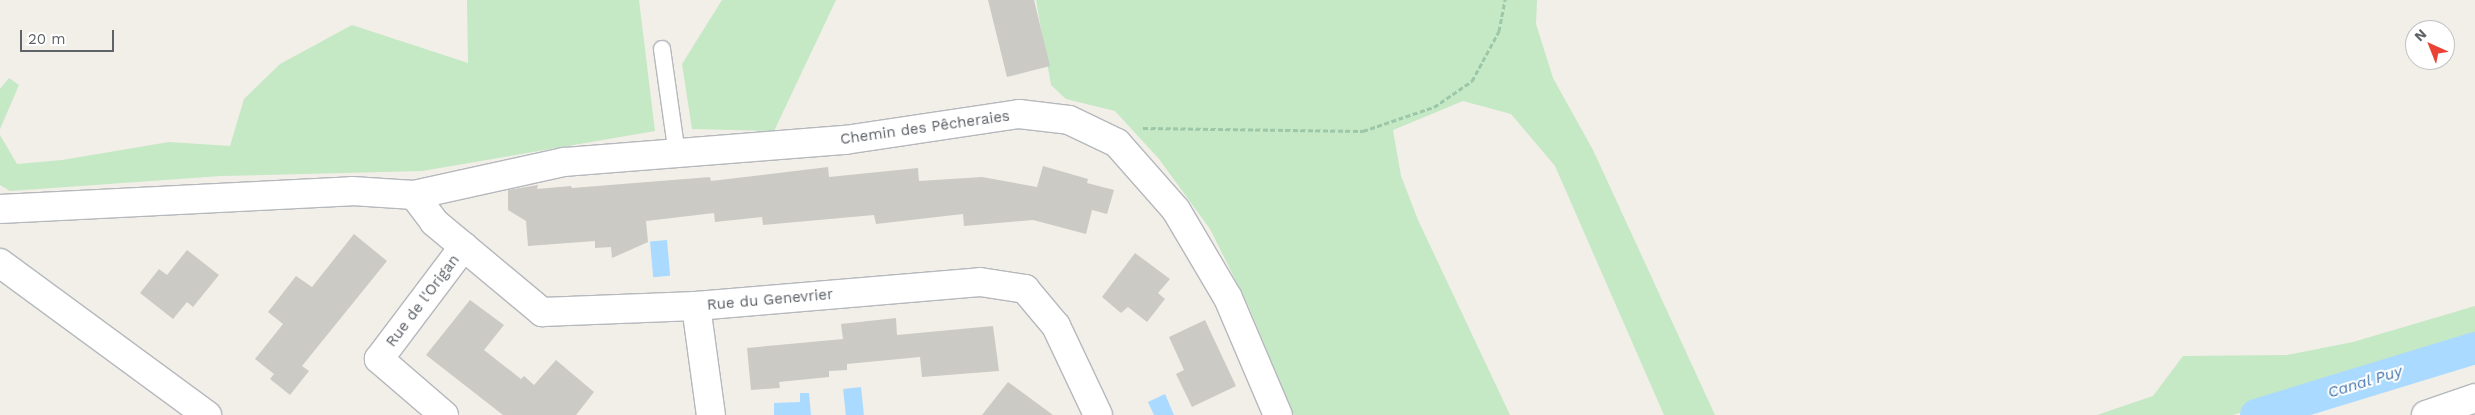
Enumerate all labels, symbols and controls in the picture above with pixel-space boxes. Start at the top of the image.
scale bar [22,20,116,52]
north arrow [2405,20,2455,70]
text: N [2411,26,2430,44]
text: 20 m [28,30,66,48]
street label: Chemin des Pêcheraies [839,107,1011,149]
street label: Rue de l'Origan [382,251,464,351]
street label: Rue du Genevrier [706,286,834,314]
water label: Canal Puy [2325,361,2405,403]

